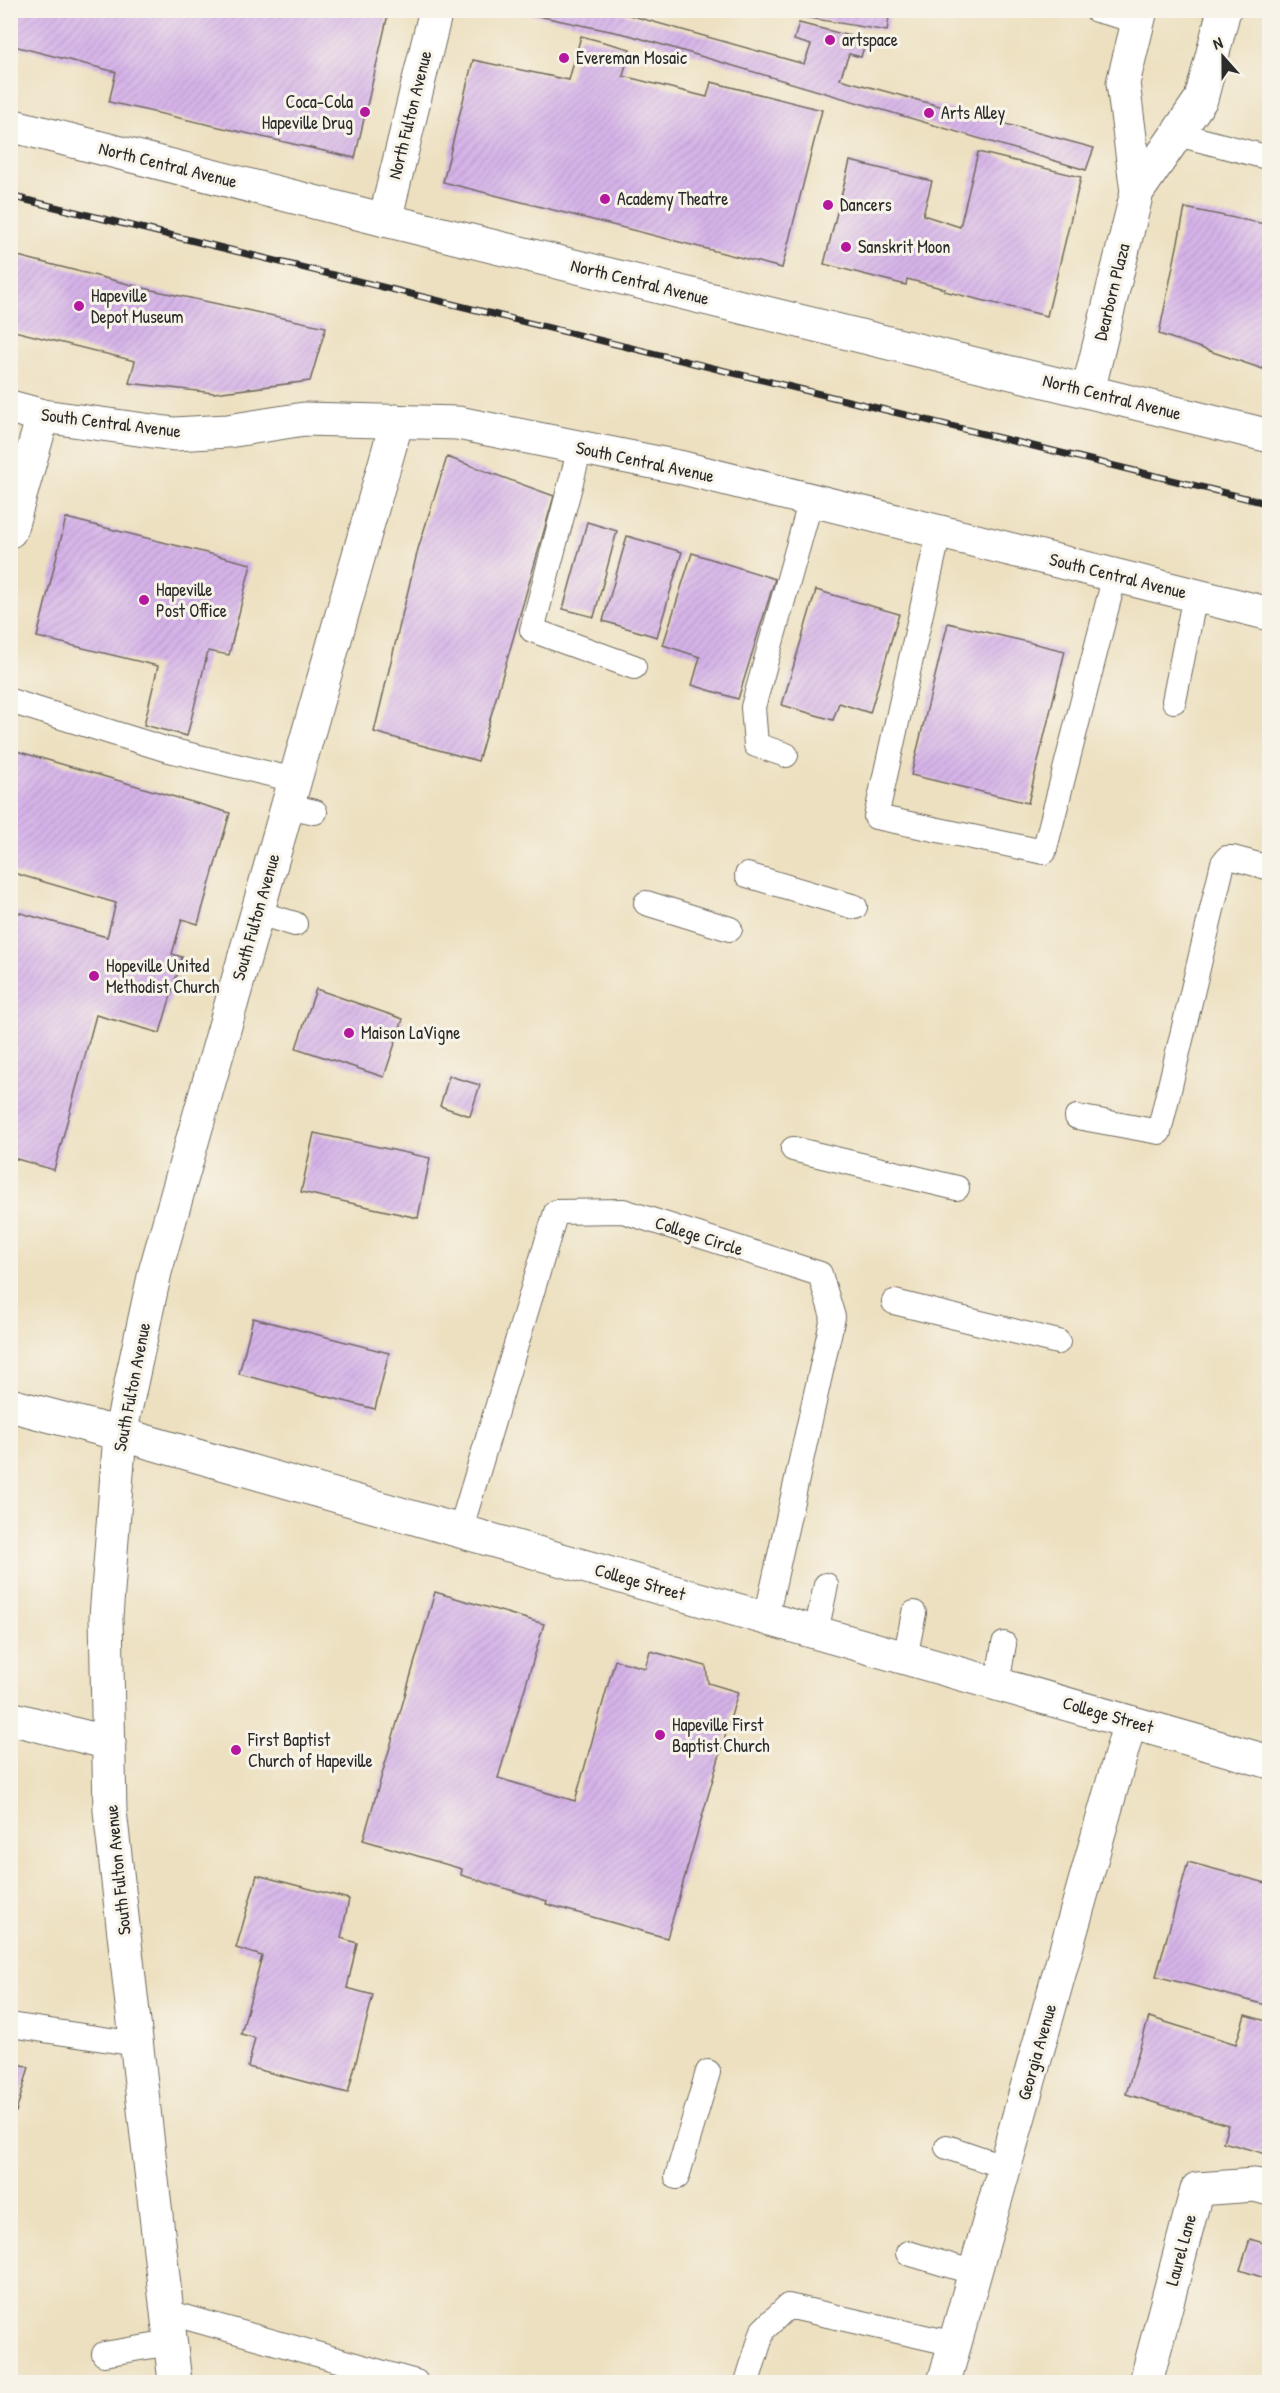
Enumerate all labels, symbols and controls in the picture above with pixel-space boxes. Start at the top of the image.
place label: artspace [842,27,898,52]
north arrow [1193,27,1253,87]
text: N [1210,31,1226,55]
marker: artspace [823,33,837,47]
place label: Evereman Mosaic [576,45,687,70]
street label: North Fulton Avenue [381,48,438,182]
marker: Evereman Mosaic [557,51,571,65]
place label: Coca-Cola Hapeville Drug [262,89,353,135]
place label: Arts Alley [941,100,1006,125]
marker: Coca-Cola Hapeville Drug [358,105,372,119]
marker: Arts Alley [922,106,936,120]
street label: North Central Avenue [96,135,240,194]
place label: Academy Theatre [617,186,729,211]
marker: Academy Theatre [598,192,612,206]
place label: Dancers [840,192,892,217]
marker: Dancers [821,198,835,212]
place label: Sanskrit Moon [858,234,951,259]
marker: Sanskrit Moon [839,240,853,254]
street label: Dearborn Plaza [1087,241,1136,343]
street label: North Central Avenue [568,252,712,311]
place label: Hapeville Depot Museum [91,283,183,329]
marker: Hapeville Depot Museum [72,299,86,313]
street label: North Central Avenue [1040,367,1184,426]
street label: South Central Avenue [40,402,182,443]
street label: South Central Avenue [574,435,716,488]
street label: South Central Avenue [1047,546,1189,605]
place label: Hapeville Post Office [156,577,227,623]
marker: Hapeville Post Office [137,593,151,607]
street label: South Fulton Avenue [225,851,286,983]
place label: Hopeville United Methodist Church [106,953,220,999]
marker: Hopeville United Methodist Church [87,969,101,983]
place label: Maison LaVigne [361,1020,460,1045]
marker: Maison LaVigne [342,1026,356,1040]
street label: College Circle [652,1210,746,1261]
street label: South Fulton Avenue [107,1320,156,1453]
street label: College Street [592,1557,689,1607]
street label: College Street [1060,1690,1157,1740]
place label: Hapeville First Baptist Church [672,1712,770,1758]
place label: First Baptist Church of Hapeville [247,1727,373,1773]
marker: Hapeville First Baptist Church [653,1728,667,1742]
marker: First Baptist Church of Hapeville [229,1743,243,1757]
street label: South Fulton Avenue [98,1804,137,1936]
street label: Georgia Avenue [1011,2001,1062,2103]
street label: Laurel Lane [1159,2211,1202,2288]

